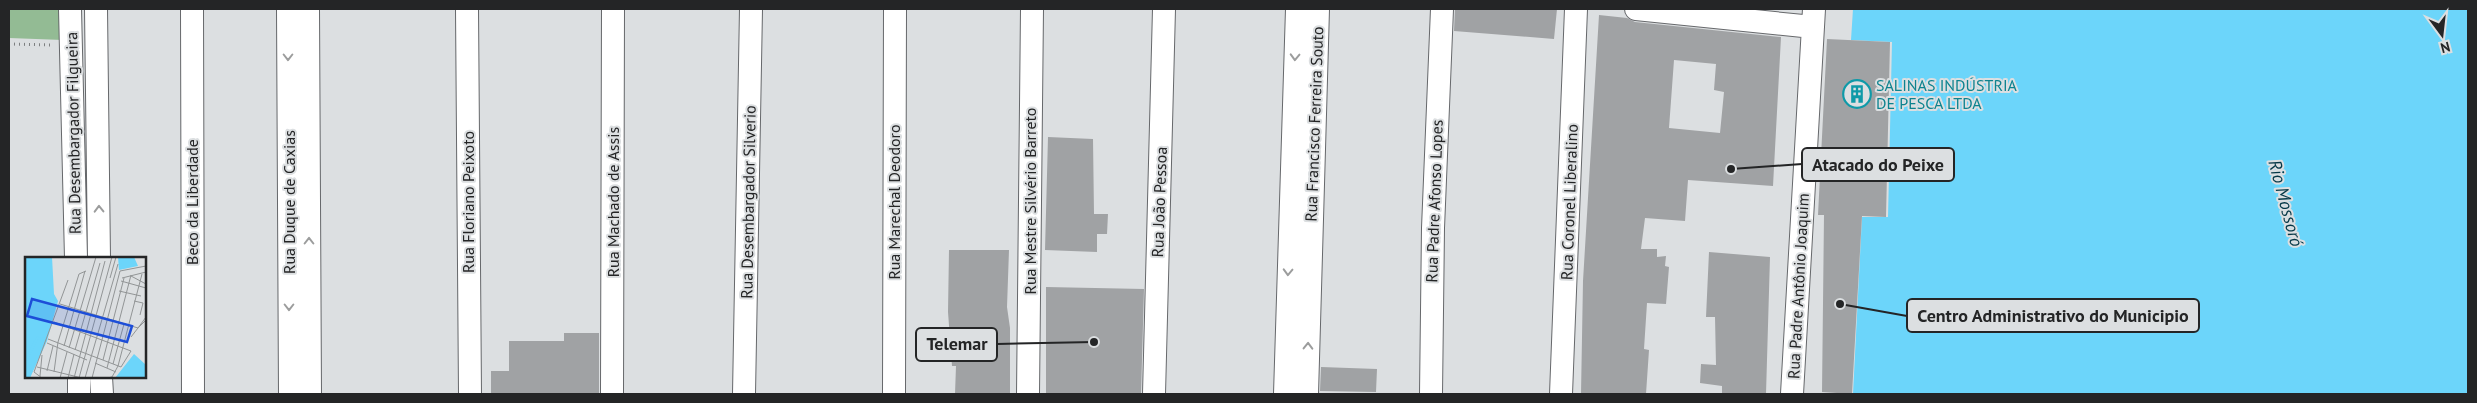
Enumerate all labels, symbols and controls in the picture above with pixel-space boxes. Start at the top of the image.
north arrow [2417,10,2467,60]
street label: Rua Francisco Ferreira Souto [1301,26,1327,222]
street label: Rua Desembargador Filgueira [61,32,85,234]
text: N [2439,38,2452,57]
one-way arrow [283,54,294,62]
one-way arrow [1290,54,1300,62]
place label: SALINAS INDÚSTRIA DE PESCA LTDA [1876,75,2018,113]
building icon: SALINAS INDÚSTRIA DE PESCA LTDA [1842,79,1872,109]
street label: Rua Desembargador Silverio [736,105,760,299]
street label: Rua Mestre Silvério Barreto [1020,108,1040,294]
street label: Rua Padre Afonso Lopes [1421,119,1447,283]
street label: Rua Marechal Deodoro [884,124,904,280]
street label: Rua Coronel Liberalino [1556,124,1582,280]
street label: Rua Machado de Assis [603,126,623,277]
street label: Rua Duque de Caxias [279,130,299,274]
street label: Rua Floriano Peixoto [458,131,478,273]
street label: Beco da Liberdade [182,139,202,265]
street label: Rua João Pessoa [1147,146,1171,258]
callout: Atacado do Peixe [1802,148,1954,181]
text: Atacado do Peixe [1812,153,1944,176]
water label: Rio Mossoró [2263,157,2309,249]
street label: Rua Padre Antônio Joaquim [1783,193,1813,379]
one-way arrow [93,205,104,213]
one-way arrow [304,236,314,244]
inset map [25,257,146,378]
one-way arrow [1283,269,1293,277]
callout: Centro Administrativo do Municipio [1907,299,2199,332]
one-way arrow [284,304,295,312]
text: Centro Administrativo do Municipio [1917,304,2189,327]
callout: Telemar [916,328,997,361]
text: Telemar [926,332,988,355]
one-way arrow [1303,341,1313,349]

